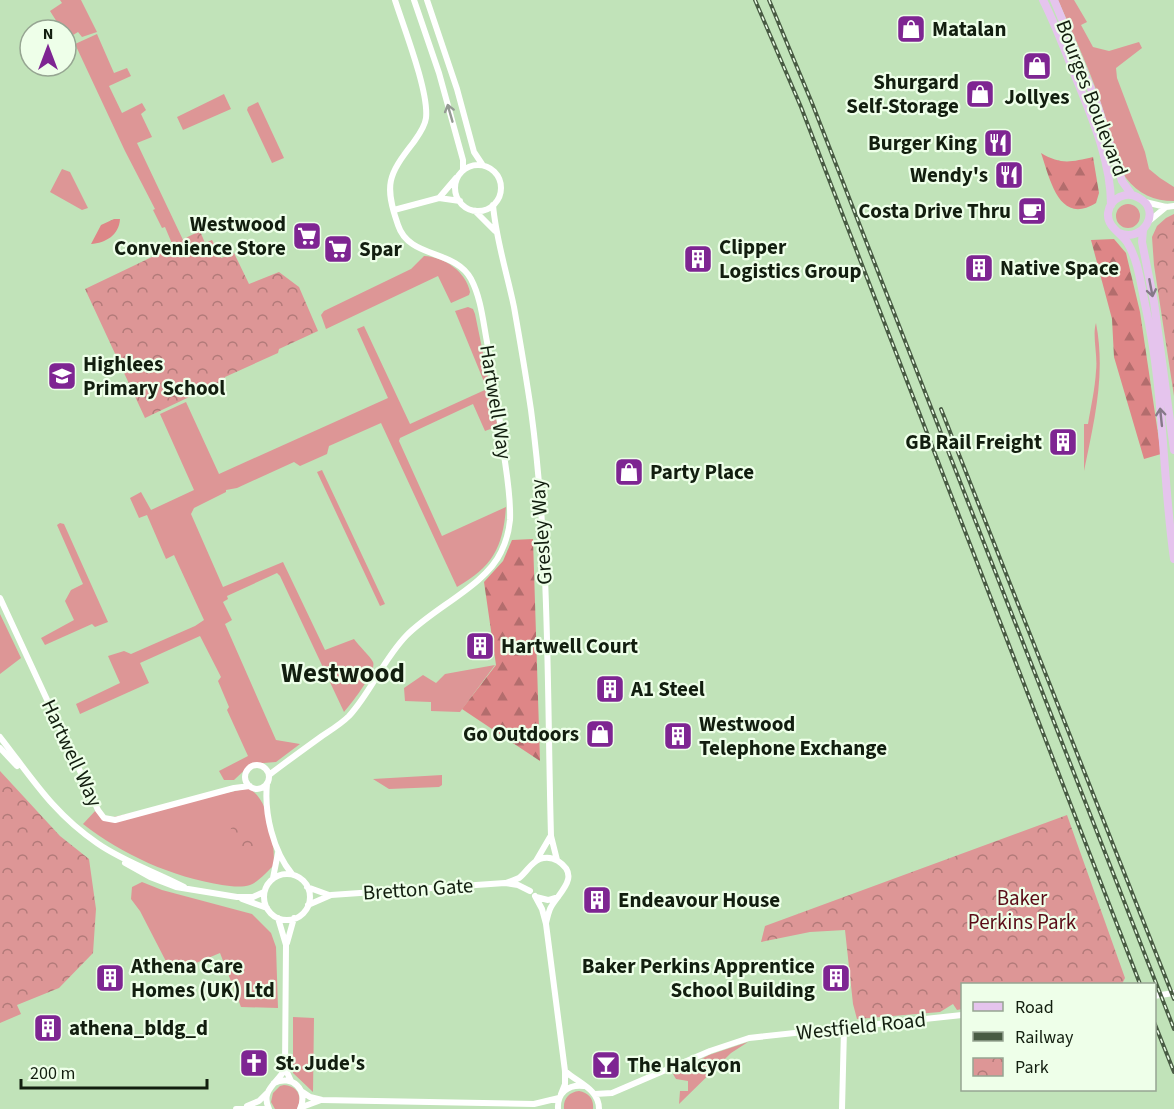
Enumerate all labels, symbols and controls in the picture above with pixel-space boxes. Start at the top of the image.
shop icon: Matalan [895,13,927,45]
place label: Matalan [932,14,1006,44]
street label: Bourges Boulevard [1048,15,1136,181]
north arrow [18,18,78,78]
text: N [43,23,53,45]
shop icon: Jollyes [1021,50,1053,82]
place label: Shurgard Self-Storage [846,67,959,121]
shop icon: Shurgard Self-Storage [964,78,996,110]
place label: Jollyes [1004,82,1070,112]
one-way arrow [444,104,455,123]
restaurant icon: Burger King [982,127,1014,159]
place label: Burger King [868,128,977,158]
restaurant icon: Wendy's [993,159,1025,191]
place label: Wendy's [910,160,988,190]
cafe icon: Costa Drive Thru [1016,195,1048,227]
place label: Costa Drive Thru [858,196,1011,226]
place label: Westwood Convenience Store [114,209,286,263]
supermarket icon: Westwood Convenience Store [291,220,323,252]
place label: Clipper Logistics Group [719,232,861,286]
supermarket icon: Spar [322,233,354,265]
place label: Spar [359,234,403,264]
building icon: Clipper Logistics Group [682,243,714,275]
building icon: Native Space [963,252,995,284]
place label: Native Space [1000,253,1119,283]
one-way arrow [1146,277,1157,297]
street label: Hartwell Way [472,343,520,462]
place label: Highlees Primary School [83,349,225,403]
school or university icon: Highlees Primary School [46,360,78,392]
one-way arrow [1155,407,1166,427]
building icon: GB Rail Freight [1047,426,1079,458]
place label: GB Rail Freight [905,427,1042,457]
shop icon: Party Place [613,456,645,488]
place label: Party Place [650,457,754,487]
street label: Gresley Way [522,478,560,586]
building icon: Hartwell Court [464,630,496,662]
place label: Hartwell Court [501,631,638,661]
district label: Westwood [281,654,405,693]
building icon: A1 Steel [594,673,626,705]
place label: A1 Steel [630,674,705,704]
street label: Hartwell Way [34,694,110,812]
place label: Westwood Telephone Exchange [699,709,887,763]
shop icon: Go Outdoors [584,718,616,750]
place label: Go Outdoors [463,719,579,749]
building icon: Westwood Telephone Exchange [662,720,694,752]
street label: Bretton Gate [362,870,474,908]
park label: Baker Perkins Park [968,883,1077,937]
building icon: Endeavour House [581,884,613,916]
place label: Endeavour House [618,885,780,915]
place label: Athena Care Homes (UK) Ltd [130,951,275,1005]
place label: Baker Perkins Apprentice School Building [582,951,815,1005]
building icon: Athena Care Homes (UK) Ltd [94,962,126,994]
building icon: Baker Perkins Apprentice School Building [820,962,852,994]
legend [961,983,1156,1091]
text: Road [1015,995,1054,1020]
street label: Westfield Road [795,1004,927,1048]
building icon: athena_bldg_d [32,1012,64,1044]
place label: athena_bldg_d [69,1013,208,1043]
text: Railway [1015,1025,1074,1050]
church icon: St. Jude's [238,1047,270,1079]
place label: St. Jude's [275,1048,365,1078]
bar icon: The Halcyon [590,1049,622,1081]
place label: The Halcyon [627,1050,741,1080]
scale bar [21,1052,207,1090]
text: Park [1015,1055,1049,1080]
text: 200 m [30,1061,75,1086]

